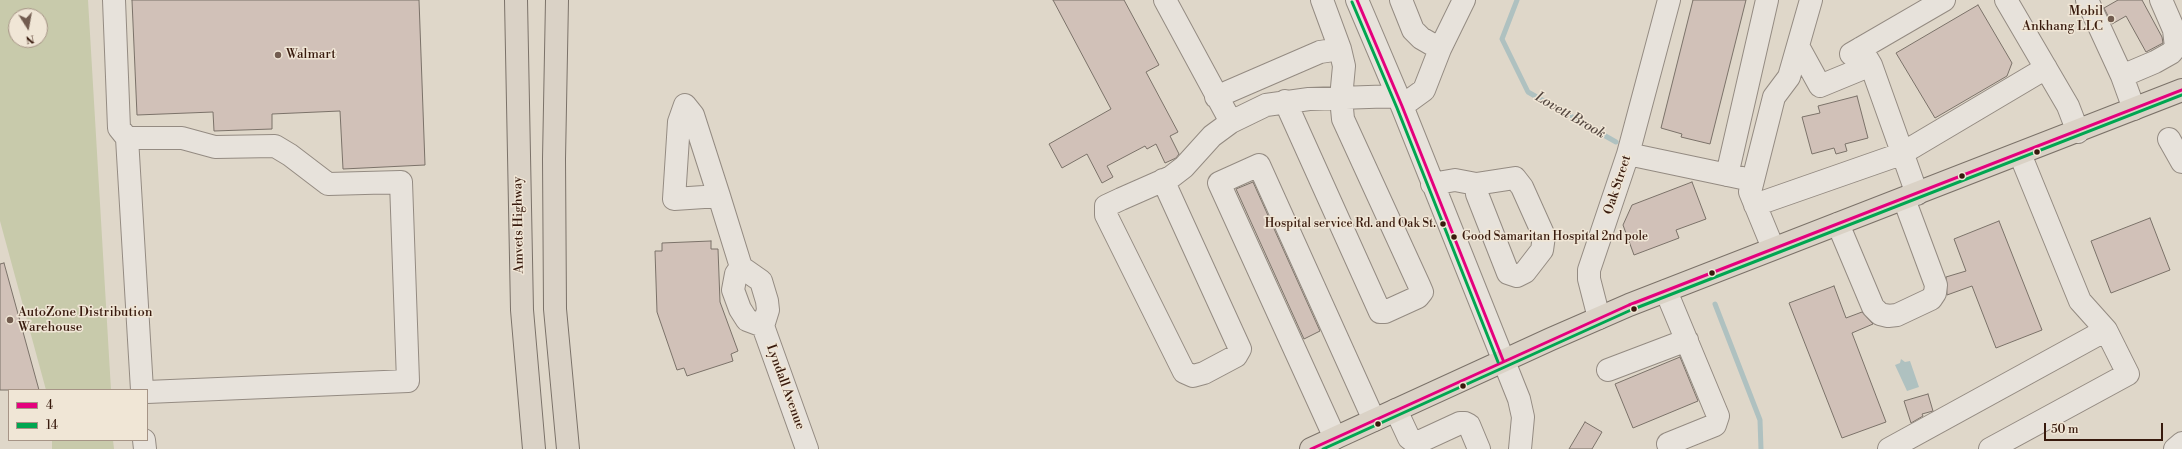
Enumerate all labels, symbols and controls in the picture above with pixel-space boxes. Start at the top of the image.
place label: Mobil Ankhang LLC [2022,4,2103,35]
north arrow [8,8,48,48]
marker: Mobil Ankhang LLC [2106,14,2116,24]
text: N [24,31,36,46]
place label: Walmart [286,47,336,63]
marker: Walmart [273,50,283,60]
water label: Lovett Brook [1532,89,1608,143]
unlabelled marker [2032,147,2042,157]
street label: Oak Street [1601,153,1635,217]
unlabelled marker [1957,171,1967,181]
street label: Amvets Highway [510,176,528,274]
place label: Hospital service Rd. and Oak St. [1265,217,1436,231]
marker: Hospital service Rd. and Oak St. [1438,219,1448,229]
place label: Good Samaritan Hospital 2nd pole [1462,230,1648,244]
marker: Good Samaritan Hospital 2nd pole [1449,232,1459,242]
unlabelled marker [1707,268,1717,278]
unlabelled marker [1629,304,1639,314]
place label: AutoZone Distribution Warehouse [18,305,152,336]
marker: AutoZone Distribution Warehouse [5,315,15,325]
street label: Lyndall Avenue [762,342,808,432]
unlabelled marker [1458,381,1468,391]
legend [8,389,148,441]
text: 4 [46,398,53,413]
scale bar [2046,415,2165,441]
text: 14 [46,418,58,433]
unlabelled marker [1373,419,1383,429]
text: 50 m [2051,422,2079,437]

